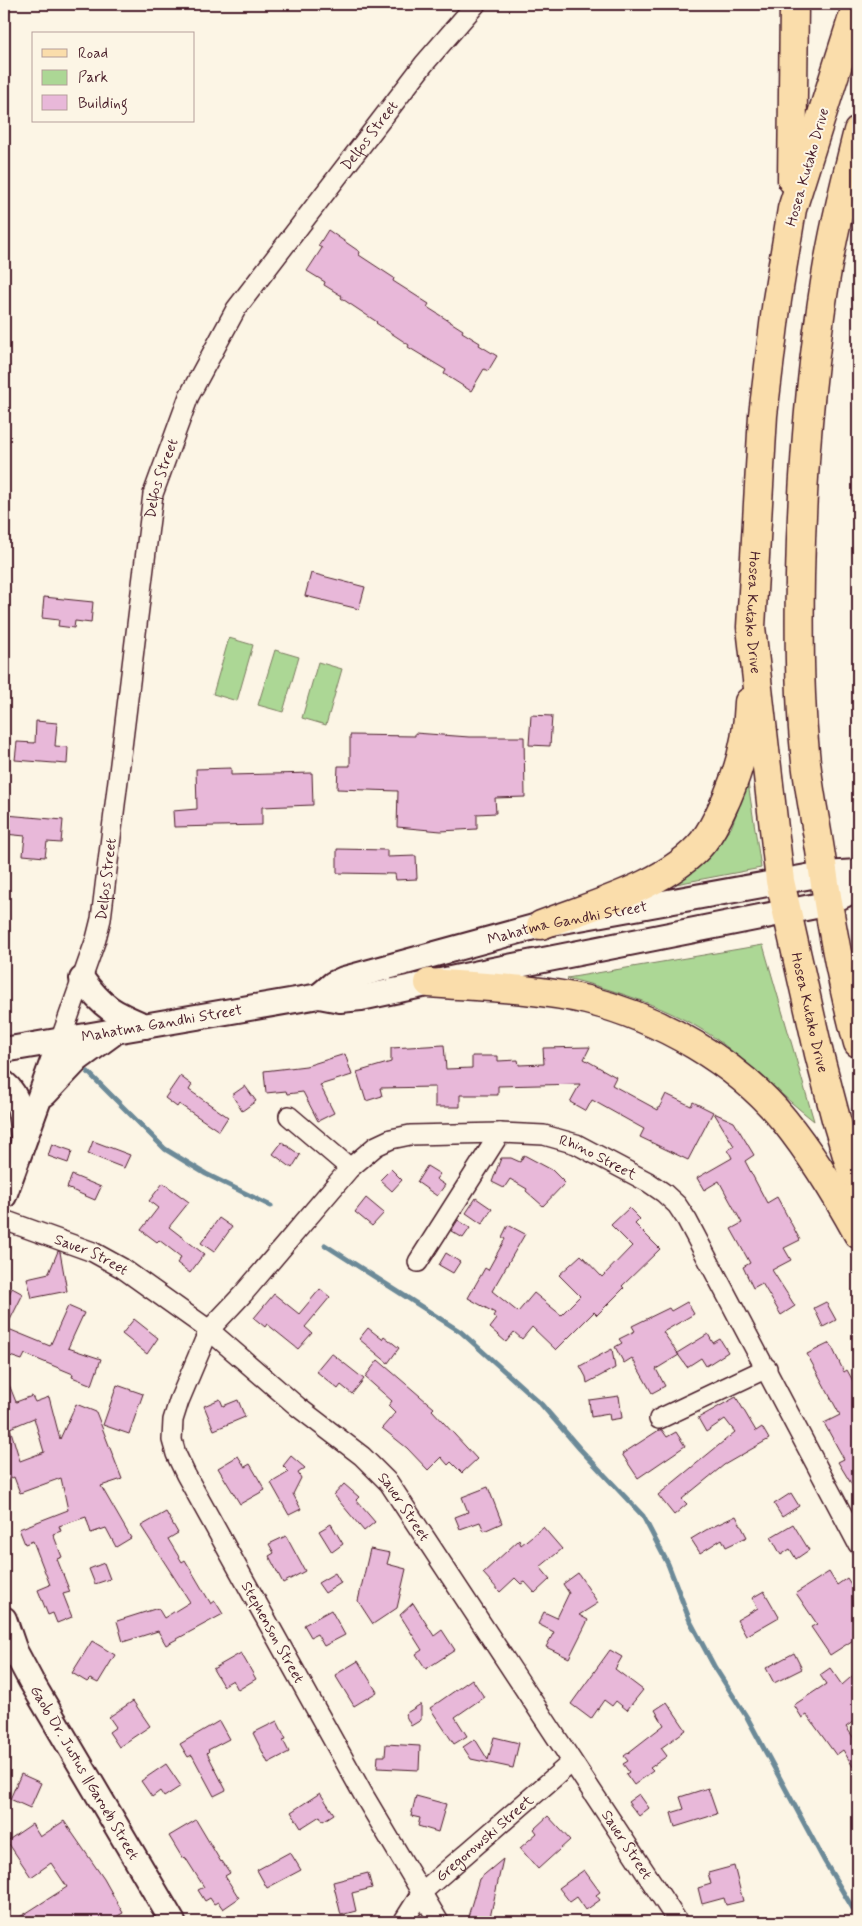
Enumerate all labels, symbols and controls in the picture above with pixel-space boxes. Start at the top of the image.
legend [32,32,195,122]
text: Road [78,44,108,64]
text: Park [78,68,108,88]
text: Building [78,94,128,115]
street label: Delfos Street [337,97,403,175]
street label: Hosea Kutako Drive [781,105,835,229]
street label: Delfos Street [141,436,184,520]
street label: Hosea Kutako Drive [740,551,765,675]
street label: Delfos Street [92,836,122,922]
street label: Mahatma Gandhi Street [485,897,649,950]
street label: Hosea Kutako Drive [785,951,833,1075]
street label: Mahatma Gandhi Street [80,1000,244,1048]
street label: Rhino Street [557,1131,640,1185]
street label: Sauer Street [51,1230,132,1281]
street label: Sauer Street [373,1468,434,1546]
street label: Stephenson Street [236,1578,309,1687]
street label: Gaob Dr. Justus ǁGaroëb Street [25,1682,143,1864]
street label: Gregorowski Street [432,1791,538,1887]
street label: Sauer Street [596,1807,657,1884]

